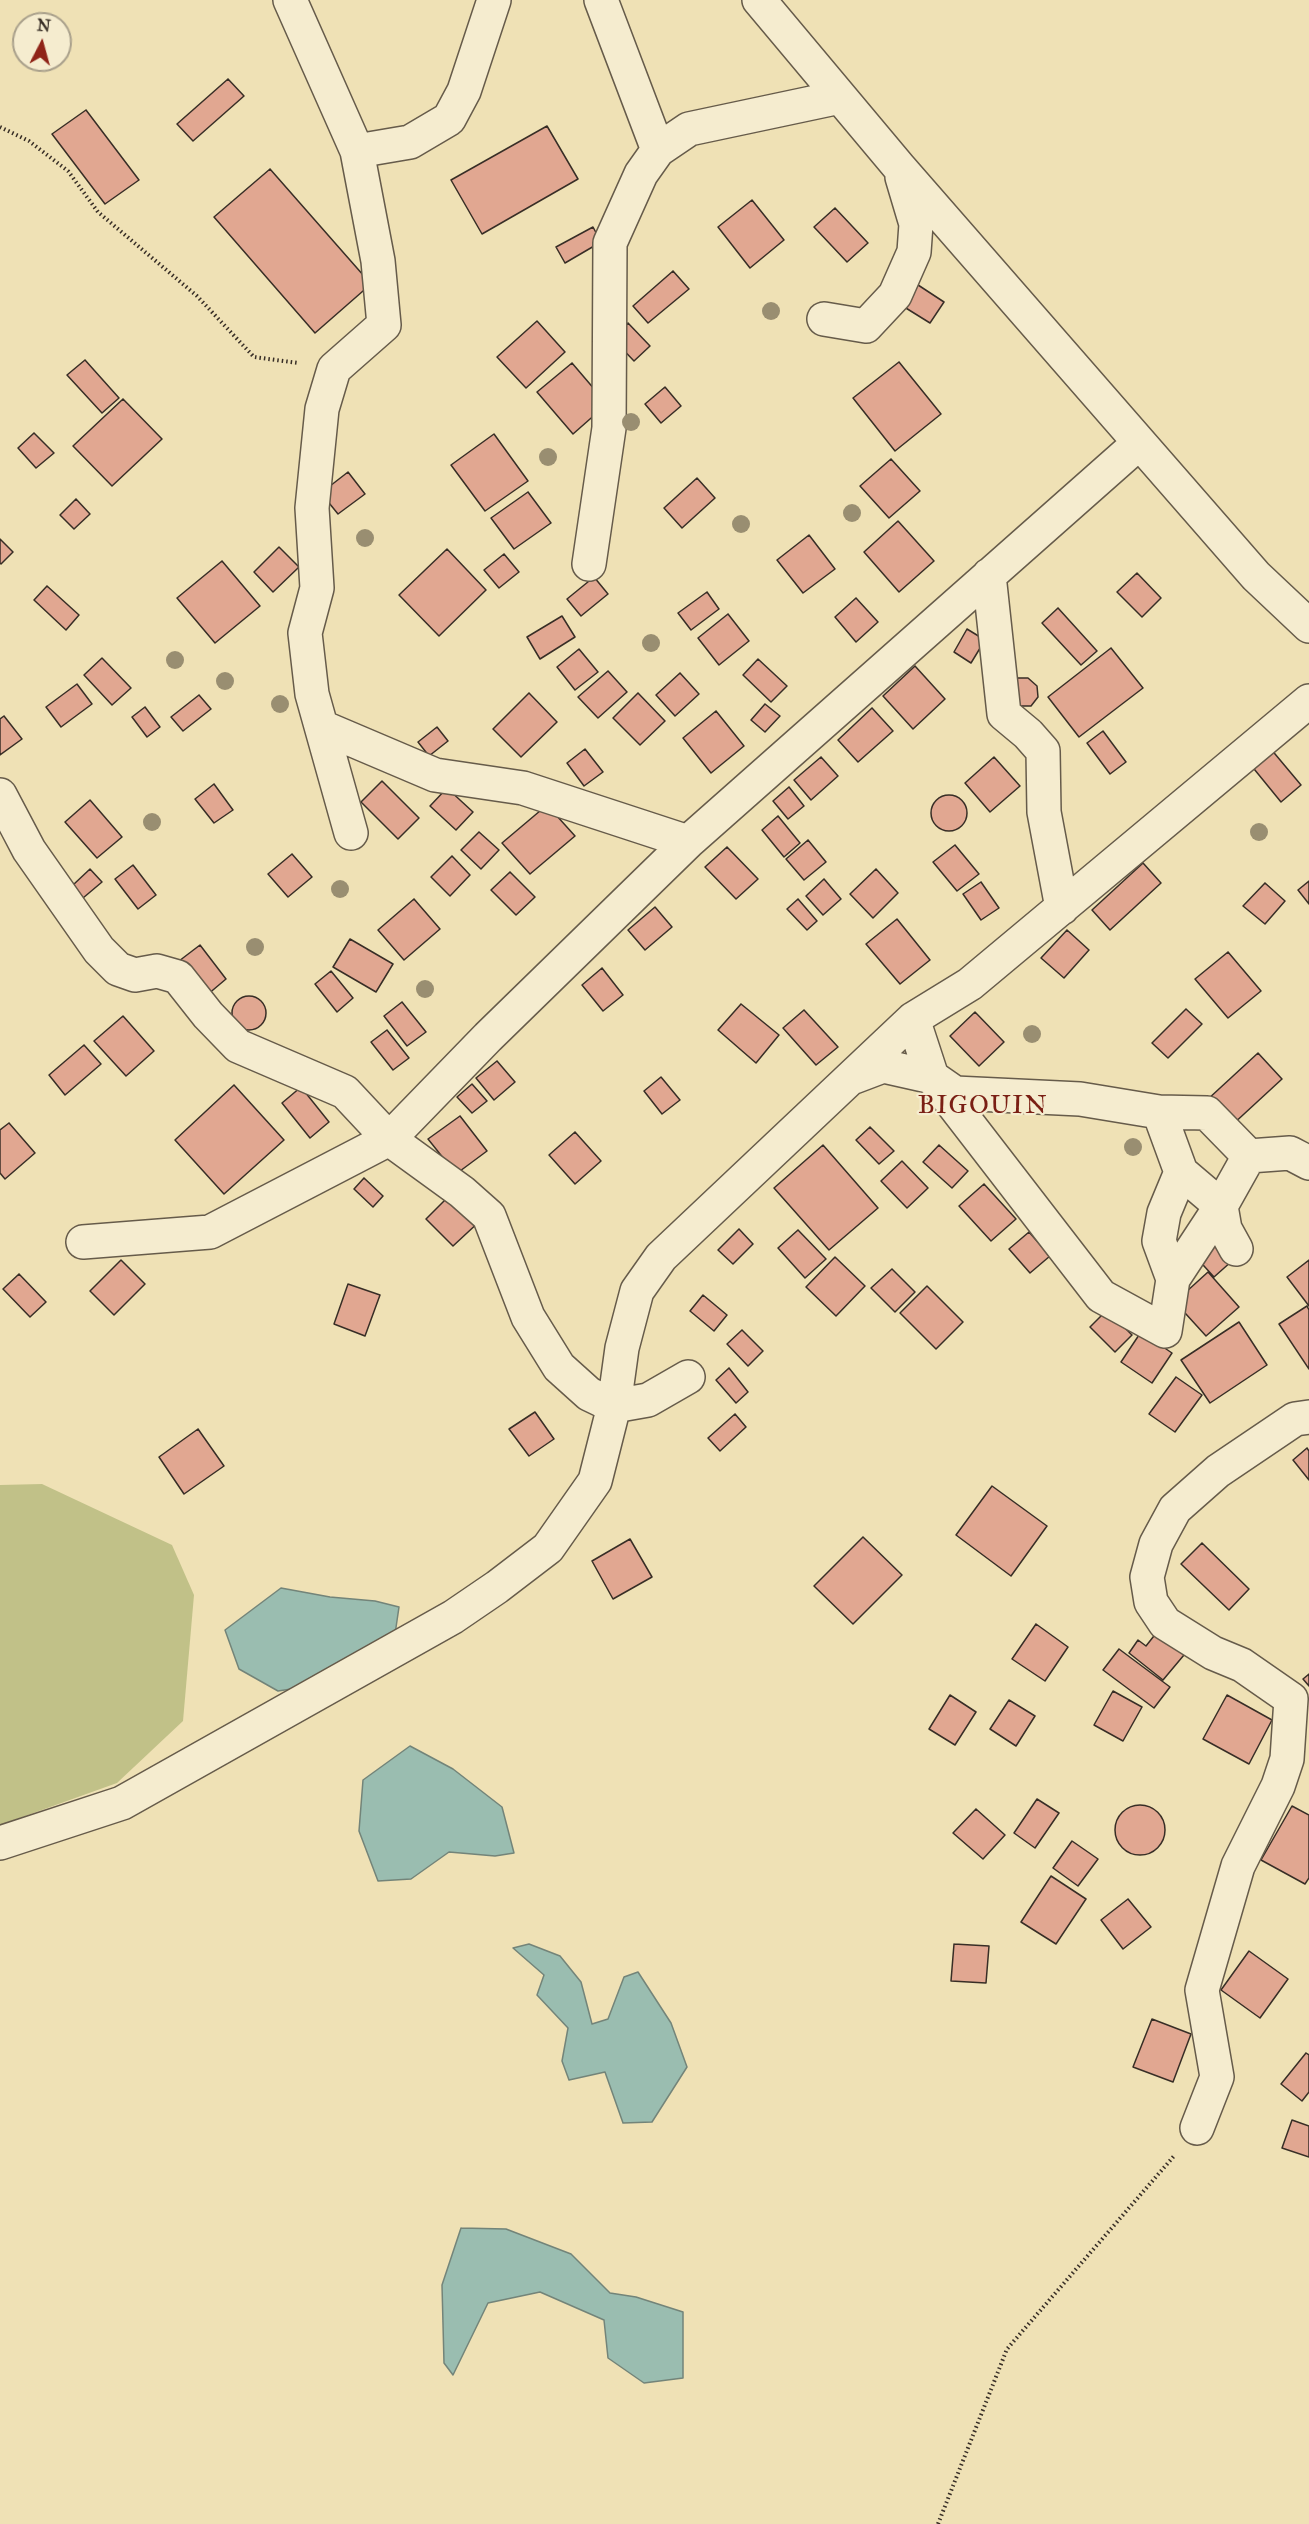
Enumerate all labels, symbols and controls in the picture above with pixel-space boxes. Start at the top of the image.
north arrow [12,12,72,72]
text: N [36,15,51,36]
district label: BIGOUIN [918,1091,1048,1123]

